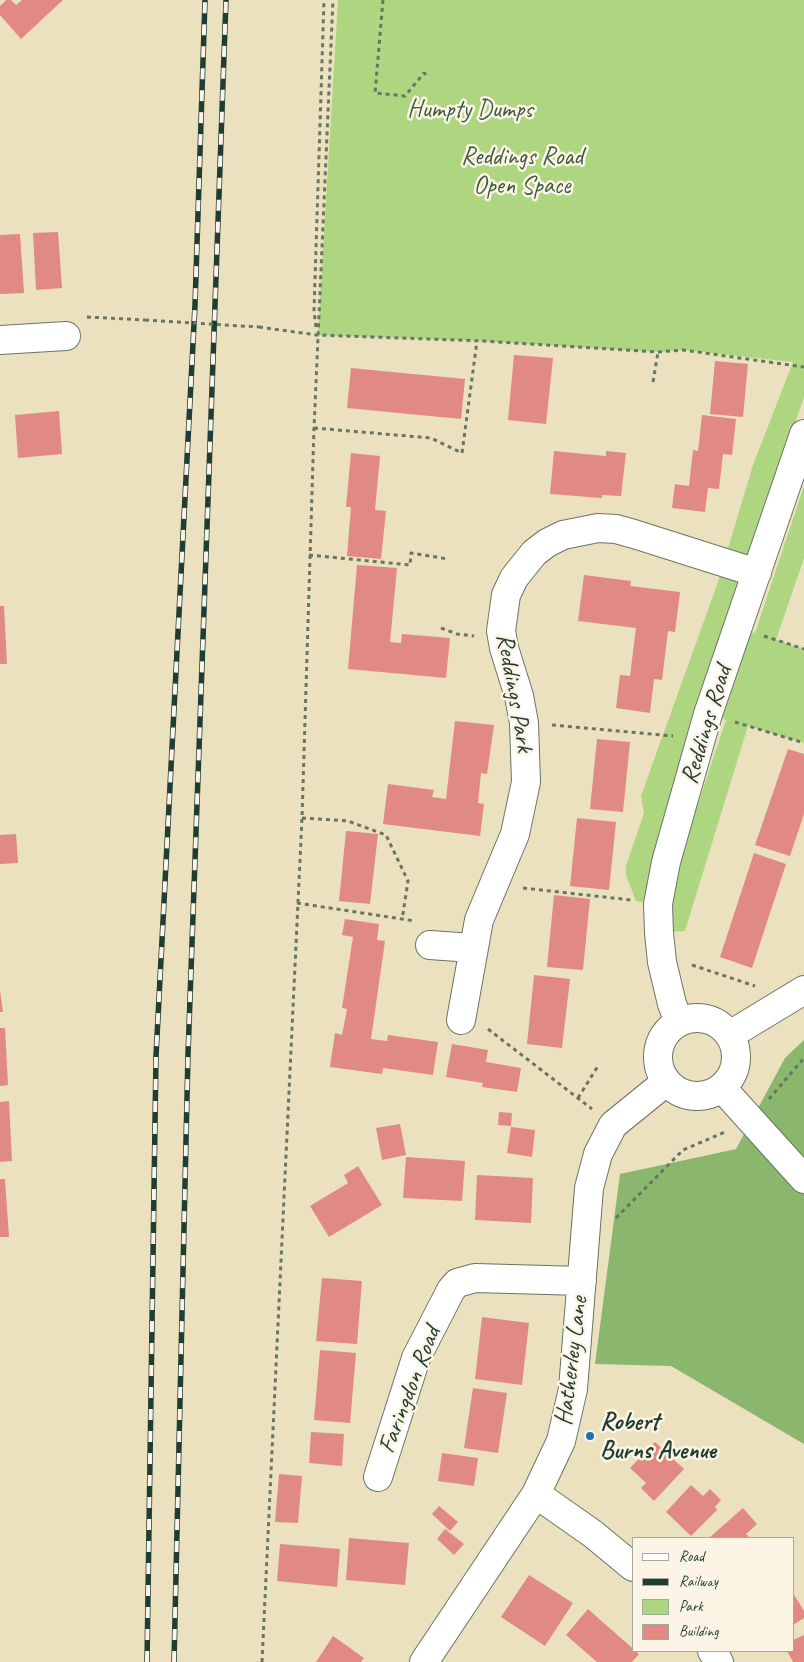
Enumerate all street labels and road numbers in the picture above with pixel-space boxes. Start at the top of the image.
street label: Reddings Park [489,631,539,755]
street label: Reddings Road [675,662,739,788]
street label: Hatherley Lane [549,1295,595,1427]
street label: Faringdon Road [372,1322,448,1458]

